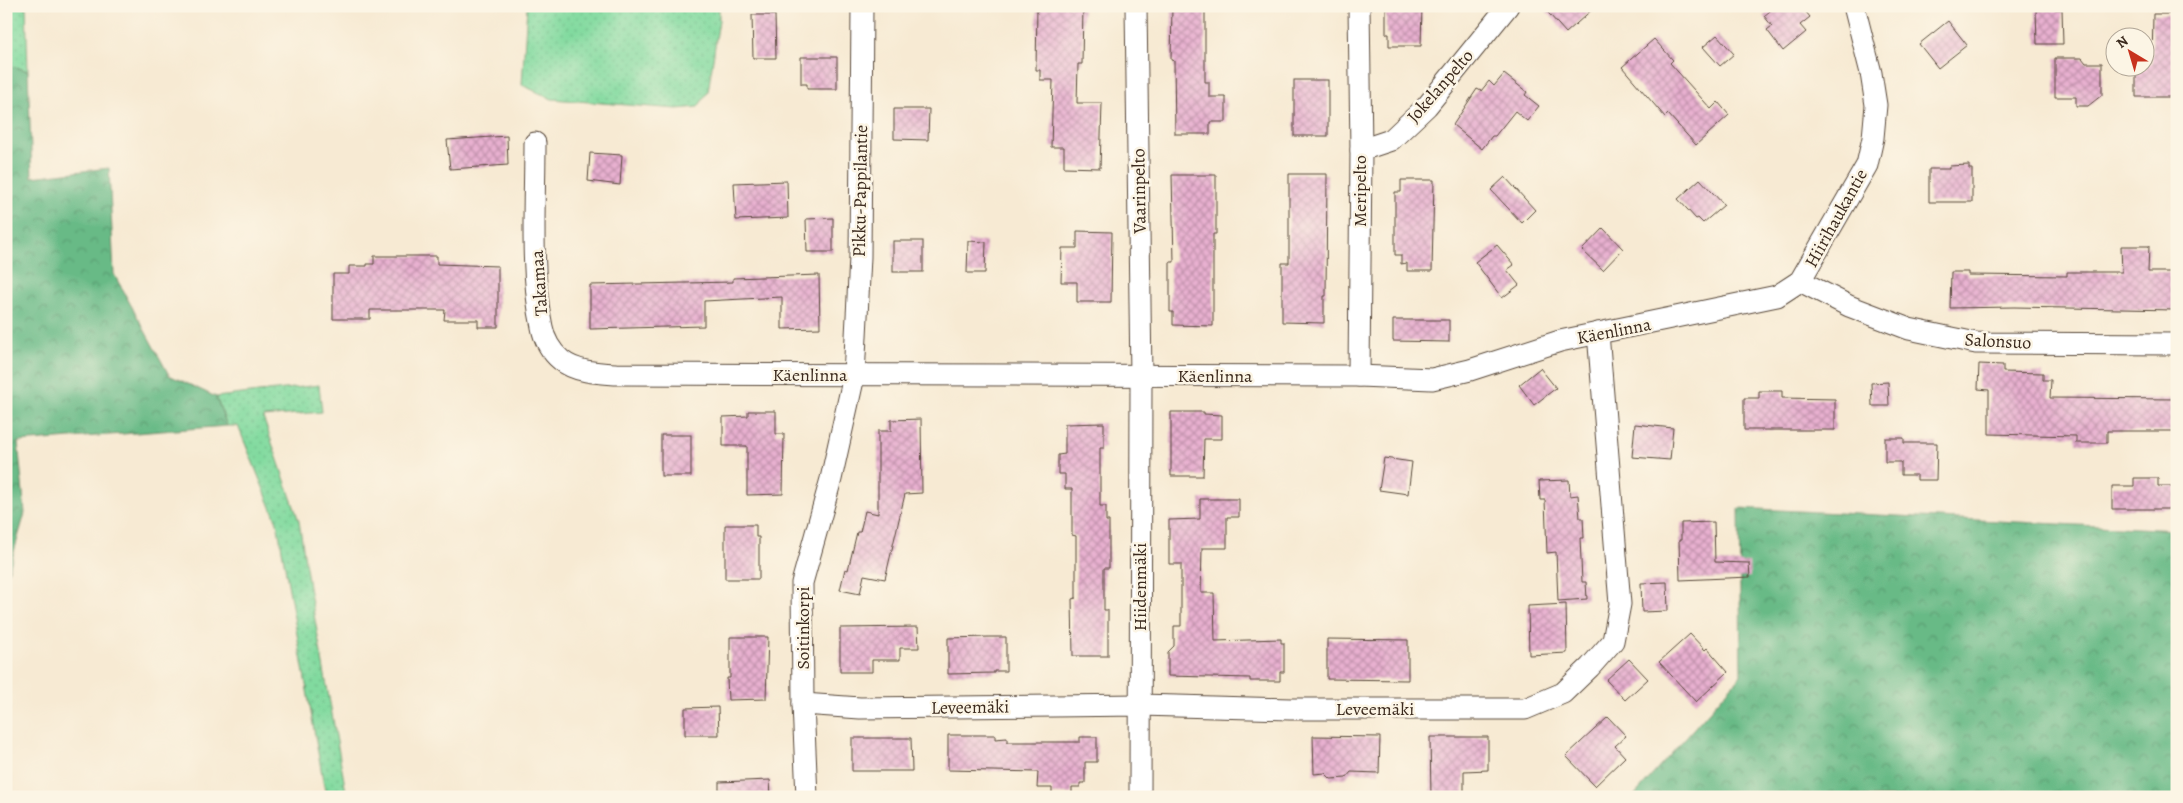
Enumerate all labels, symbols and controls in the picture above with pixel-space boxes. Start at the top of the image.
north arrow [2106,28,2156,78]
text: N [2112,32,2132,53]
street label: Jokelanpelto [1401,44,1479,128]
street label: Pikku-Pappilantie [847,125,873,257]
street label: Vaarinpelto [1126,148,1152,235]
street label: Meripelto [1348,155,1372,227]
street label: Hiirihaukantie [1799,164,1873,272]
street label: Takamaa [525,249,553,317]
street label: Käenlinna [1575,312,1654,350]
street label: Salonsuo [1964,327,2032,355]
street label: Käenlinna [772,363,848,387]
street label: Käenlinna [1177,364,1253,388]
street label: Hiidenmäki [1128,543,1152,631]
street label: Soitinkorpi [791,586,815,670]
street label: Leveemäki [931,694,1009,720]
street label: Leveemäki [1336,697,1414,721]

